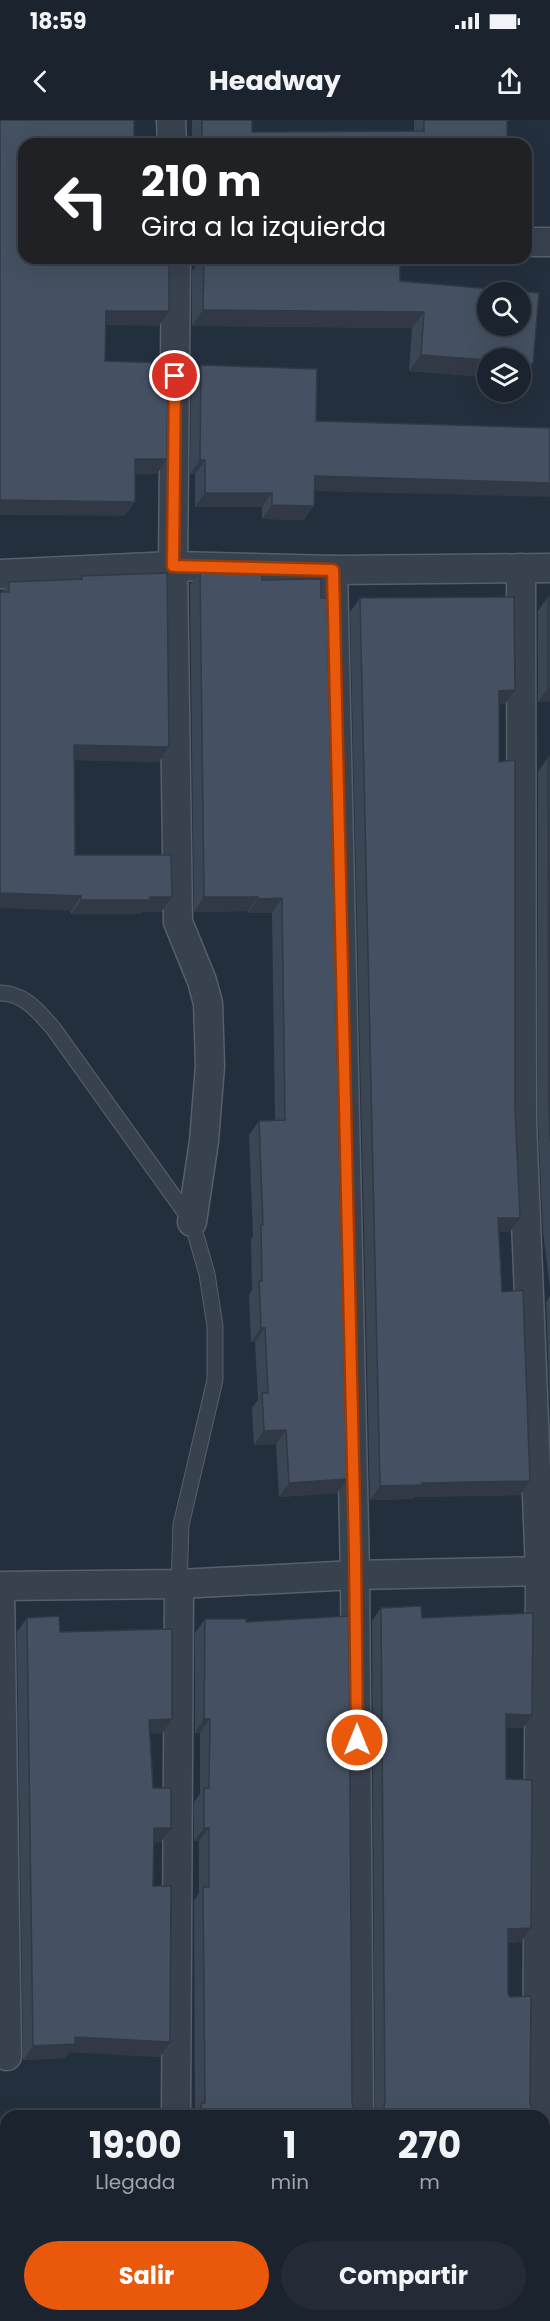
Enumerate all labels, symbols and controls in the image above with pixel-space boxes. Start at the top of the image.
text: 18:59 [30,6,87,37]
text: Headway [209,62,341,99]
icon: back [24,65,57,98]
icon: share [493,65,526,98]
text: 210 m [141,152,262,211]
icon: left [42,162,120,240]
text: Gira a la izquierda [141,208,386,245]
map controls [477,282,531,402]
button: search [477,282,531,336]
button: layers [477,348,531,402]
pin [149,350,200,401]
icon: arrive [158,359,191,392]
position arrow [325,1708,389,1772]
text: 19:00 [89,2120,182,2171]
text: 1 [283,2120,297,2171]
text: 270 [398,2120,461,2171]
text: Llegada [95,2168,175,2196]
text: min [271,2168,309,2196]
text: m [419,2168,440,2196]
button: Salir [24,2241,269,2310]
button: Compartir [281,2241,526,2310]

